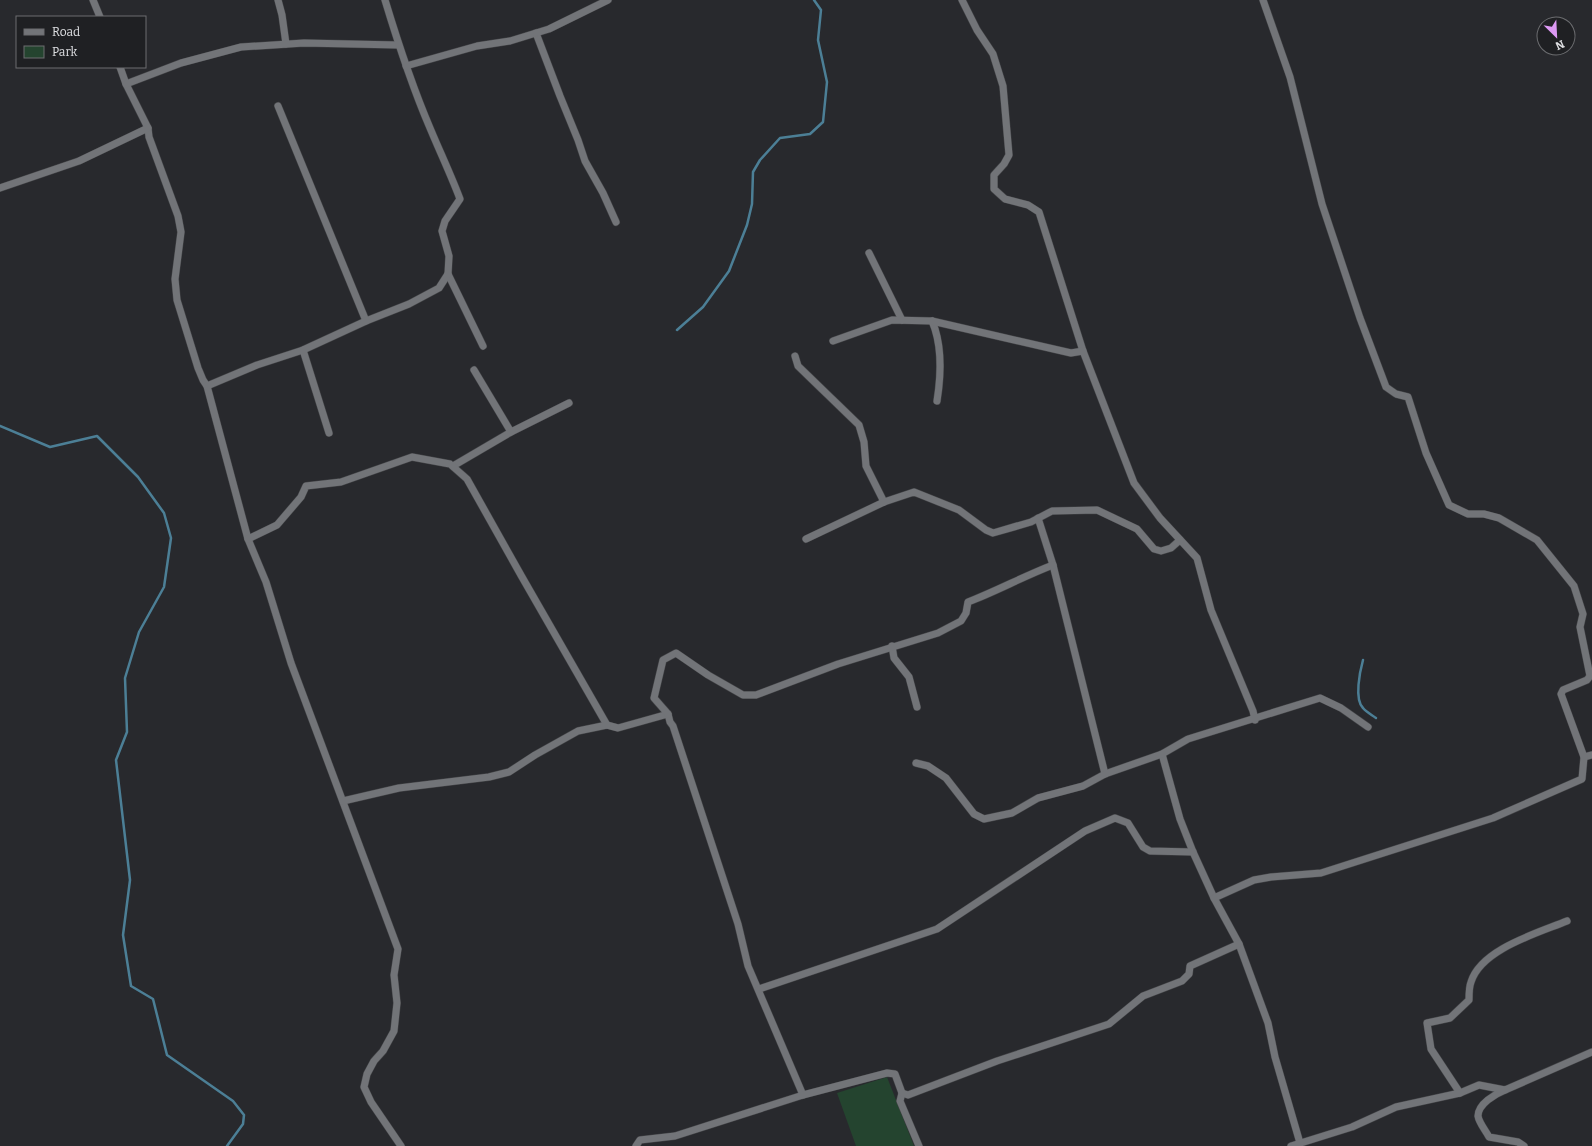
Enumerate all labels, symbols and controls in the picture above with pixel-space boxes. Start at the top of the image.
legend [16,16,146,68]
north arrow [1536,16,1576,56]
text: Road [52,25,80,39]
text: N [1553,37,1566,53]
text: Park [52,45,78,59]

